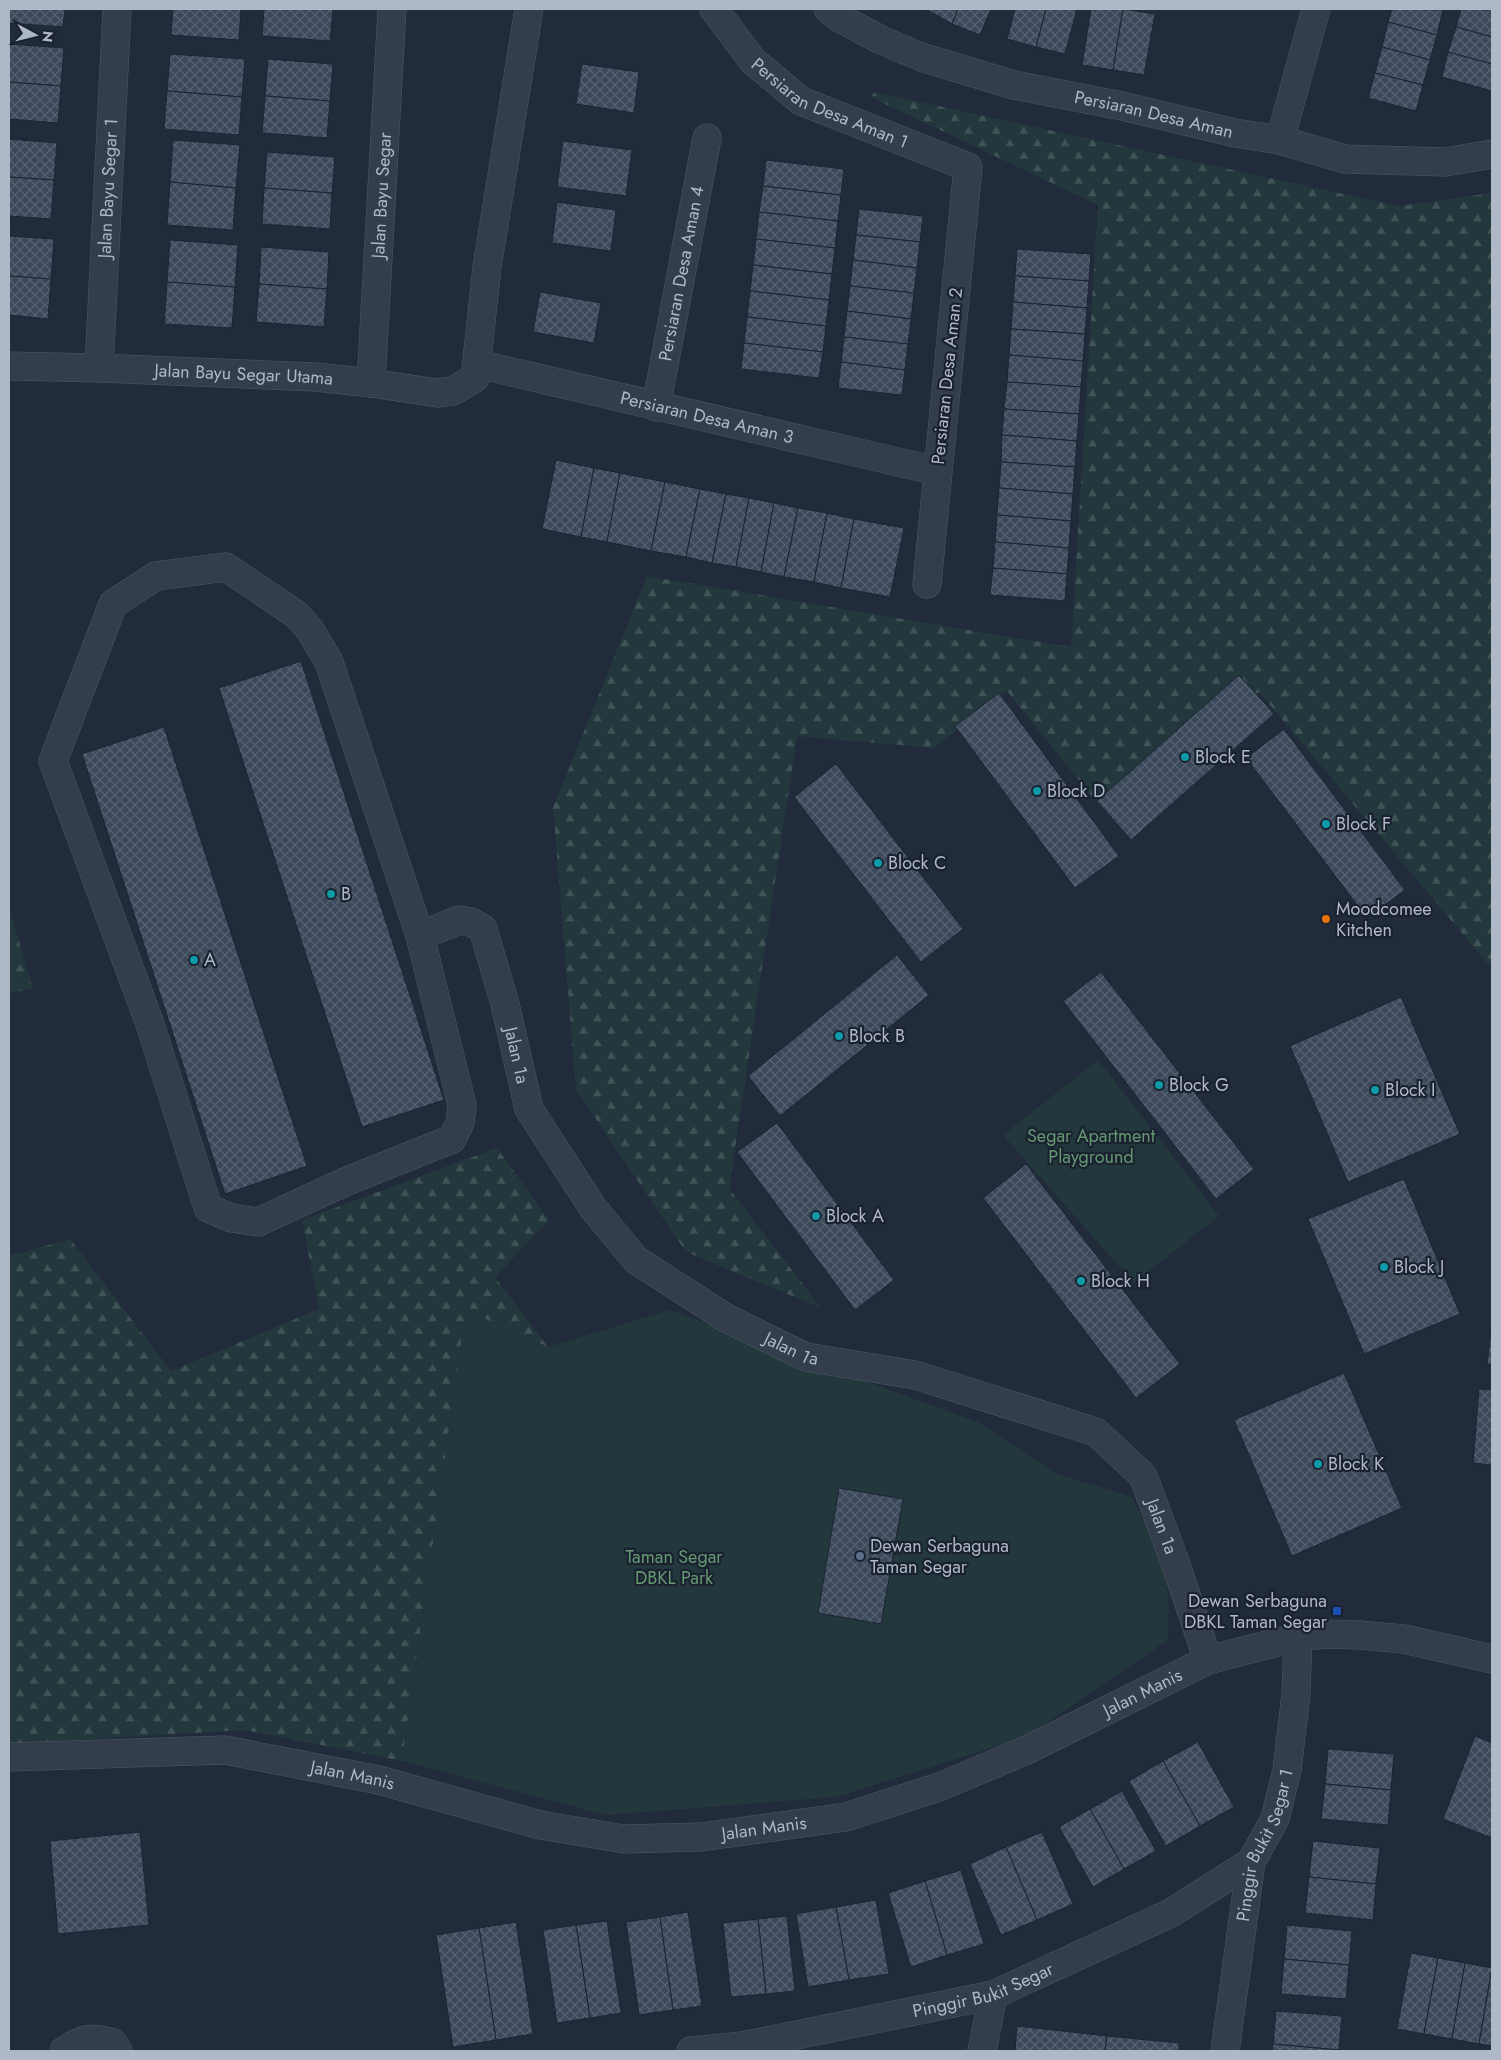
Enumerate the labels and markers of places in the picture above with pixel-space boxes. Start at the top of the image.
place label: Block E [1195,744,1251,770]
marker: Block E [1179,751,1191,763]
place label: Block D [1047,778,1105,804]
marker: Block D [1031,785,1043,797]
place label: Block F [1336,811,1391,837]
marker: Block F [1320,818,1332,830]
place label: Block C [888,850,946,876]
marker: Block C [872,857,884,869]
place label: B [341,881,351,907]
marker: B [325,888,337,900]
place label: Moodcomee Kitchen [1336,896,1432,943]
marker: Moodcomee Kitchen [1320,913,1332,925]
place label: A [204,947,216,973]
marker: A [188,954,200,966]
place label: Block B [849,1023,905,1049]
marker: Block B [833,1030,845,1042]
place label: Block G [1169,1072,1229,1098]
place label: Block I [1385,1077,1435,1103]
marker: Block G [1153,1079,1165,1091]
marker: Block I [1369,1084,1381,1096]
place label: Block A [826,1203,884,1229]
marker: Block A [810,1210,822,1222]
place label: Block J [1394,1254,1444,1280]
marker: Block J [1378,1261,1390,1273]
place label: Block H [1091,1268,1150,1294]
marker: Block H [1075,1275,1087,1287]
place label: Block K [1328,1451,1385,1477]
marker: Block K [1312,1458,1324,1470]
place label: Dewan Serbaguna Taman Segar [870,1533,1009,1580]
marker: Dewan Serbaguna Taman Segar [854,1550,866,1562]
place label: Dewan Serbaguna DBKL Taman Segar [1184,1588,1328,1635]
marker: Dewan Serbaguna DBKL Taman Segar [1331,1605,1343,1617]

